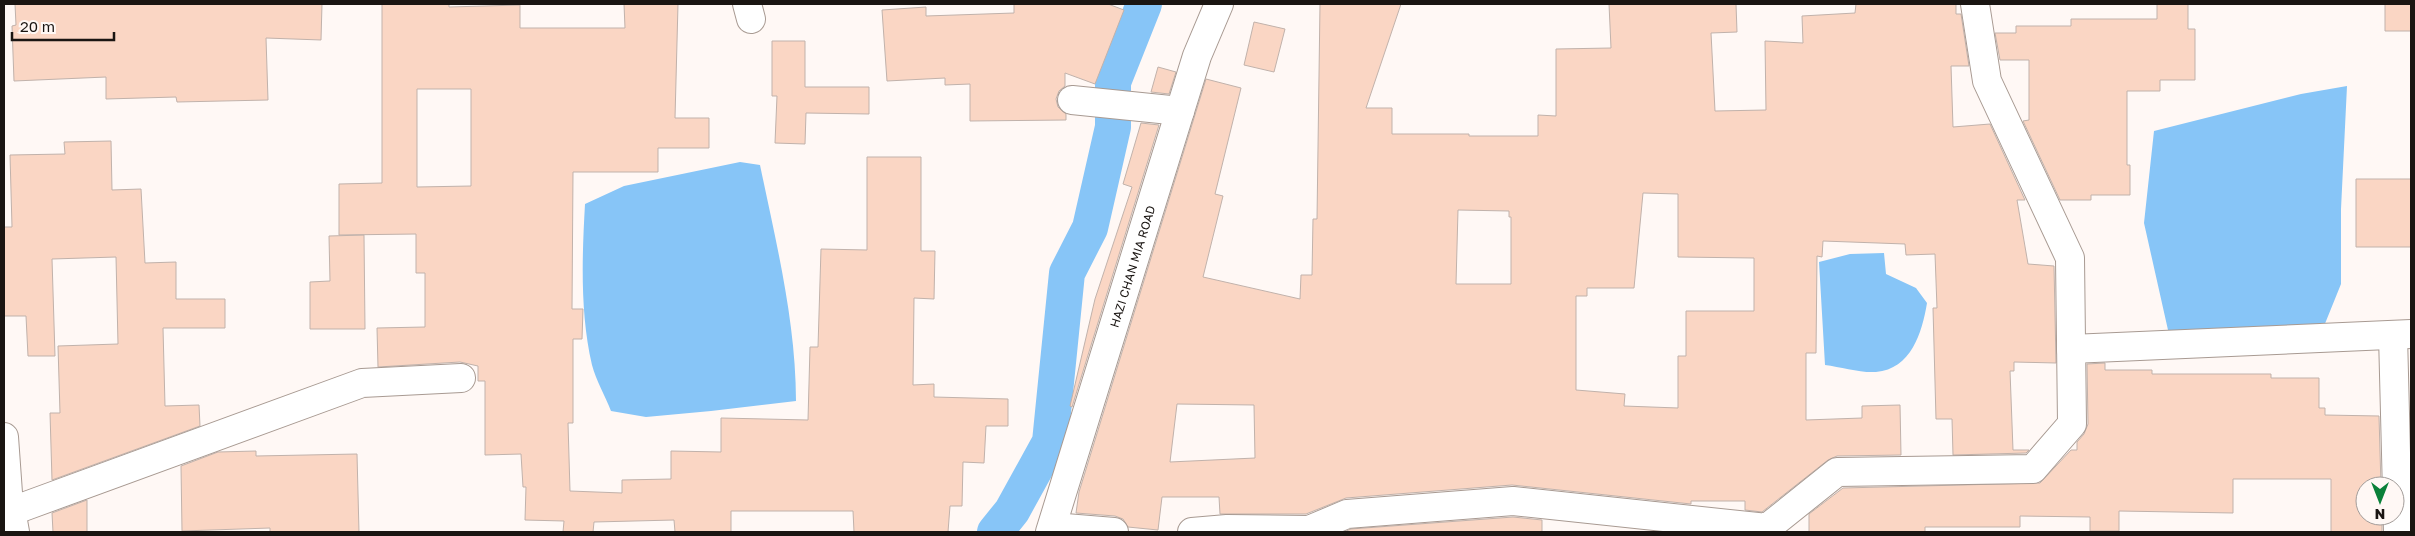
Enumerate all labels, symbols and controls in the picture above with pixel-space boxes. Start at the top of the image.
scale bar [12,10,115,42]
text: 20 m [20,17,55,35]
street label: HAZI CHAN MIA ROAD [1106,203,1158,329]
north arrow [2355,476,2405,526]
text: N [2375,506,2385,523]

